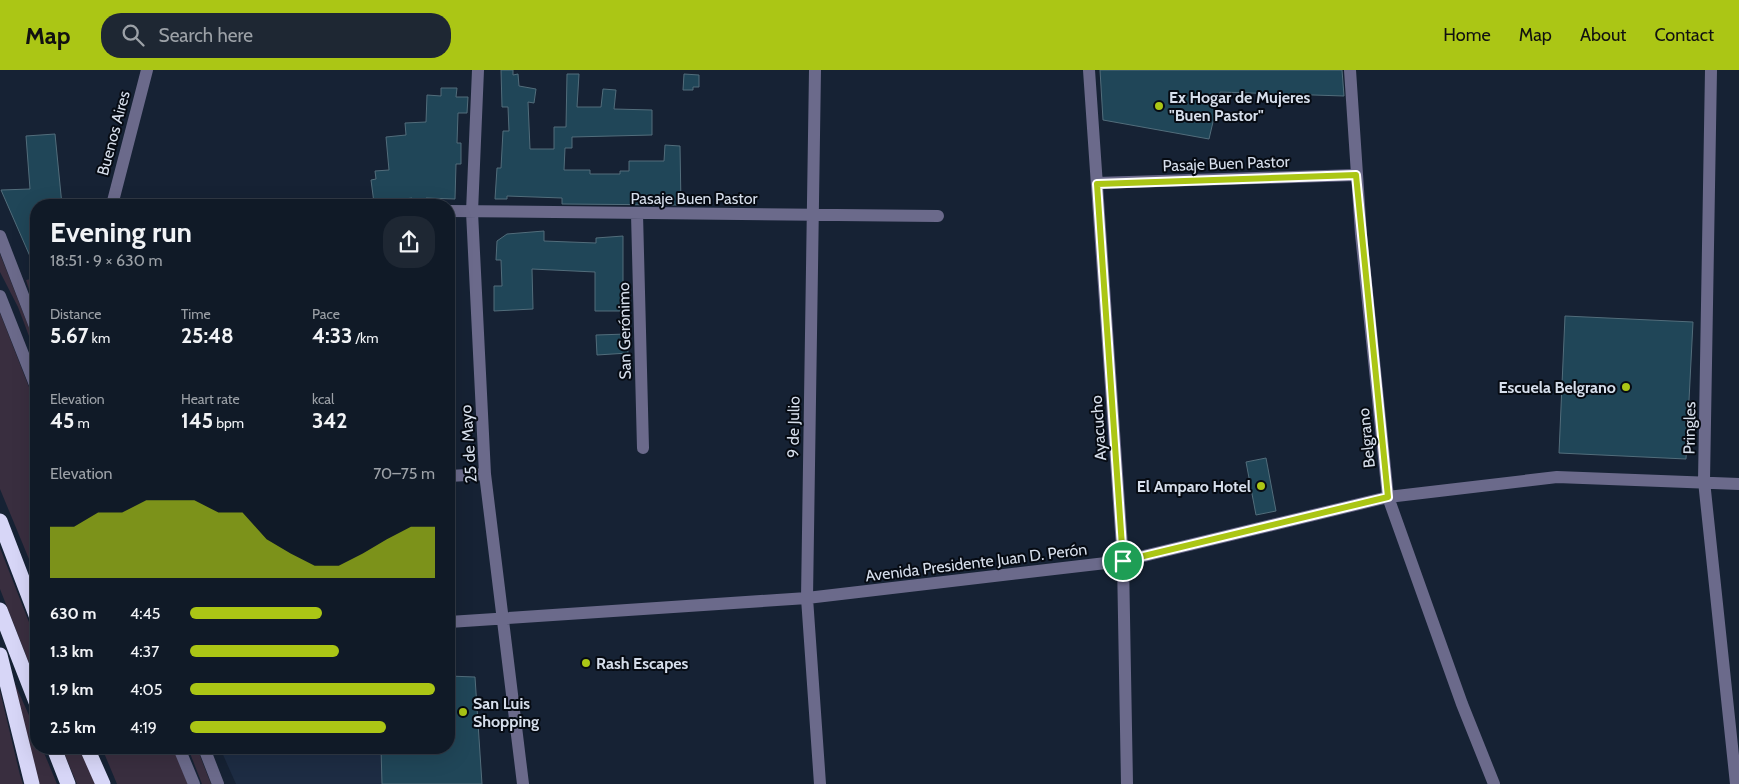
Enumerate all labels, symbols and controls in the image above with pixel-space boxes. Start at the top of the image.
search box [101,13,451,58]
text: Map [25,21,71,50]
icon: search [119,21,147,49]
text: Search here [159,24,253,47]
text: Home [1443,24,1491,46]
text: Map [1519,24,1552,46]
text: About [1580,24,1626,46]
text: Contact [1654,24,1714,46]
street label: Buenos Aires [93,88,134,178]
place label: Ex Hogar de Mujeres "Buen Pastor" [1169,88,1310,125]
marker: Ex Hogar de Mujeres "Buen Pastor" [1153,100,1165,112]
street label: Pasaje Buen Pastor [1162,152,1291,175]
street label: Pasaje Buen Pastor [630,189,758,208]
text: Evening run [50,215,192,249]
button: share [383,216,435,268]
text: 18:51 · 9 × 630 m [50,251,162,270]
street label: San Gerónimo [614,282,635,380]
text: Distance [50,305,102,323]
text: Time [181,305,211,323]
text: Pace [312,305,340,323]
text: 5.67 [50,323,88,348]
text: 25:48 [181,323,234,348]
text: 4:33 [312,323,352,348]
text: km [88,329,110,347]
text: /km [352,329,379,347]
place label: Escuela Belgrano [1498,378,1616,397]
marker: Escuela Belgrano [1620,381,1632,393]
text: Elevation [50,390,105,408]
text: Heart rate [181,390,240,408]
text: kcal [312,390,334,408]
street label: Ayacucho [1087,395,1110,461]
street label: 9 de Julio [783,396,804,458]
street label: Pringles [1680,401,1699,455]
street label: 25 de Mayo [456,404,481,484]
street label: Belgrano [1354,407,1379,469]
text: 45 [50,408,74,433]
text: 145 [181,408,213,433]
text: 342 [312,408,347,433]
text: m [74,414,90,432]
text: bpm [213,414,244,432]
text: Elevation [50,464,113,483]
text: 70–75 m [373,464,435,483]
place label: El Amparo Hotel [1137,477,1251,496]
marker: El Amparo Hotel [1255,480,1267,492]
street label: Avenida Presidente Juan D. Perón [864,539,1088,586]
pin [1102,540,1144,582]
icon: arrive [1109,547,1137,575]
text: 630 m [50,604,96,623]
text: 4:45 [130,604,160,623]
text: 1.3 km [50,642,93,661]
text: 4:37 [130,642,159,661]
place label: Rash Escapes [596,654,689,673]
marker: Rash Escapes [580,657,592,669]
text: 1.9 km [50,680,93,699]
text: 4:05 [130,680,162,699]
place label: San Luis Shopping [473,694,539,731]
marker: San Luis Shopping [457,706,469,718]
text: 2.5 km [50,718,96,737]
text: 4:19 [130,718,157,737]

